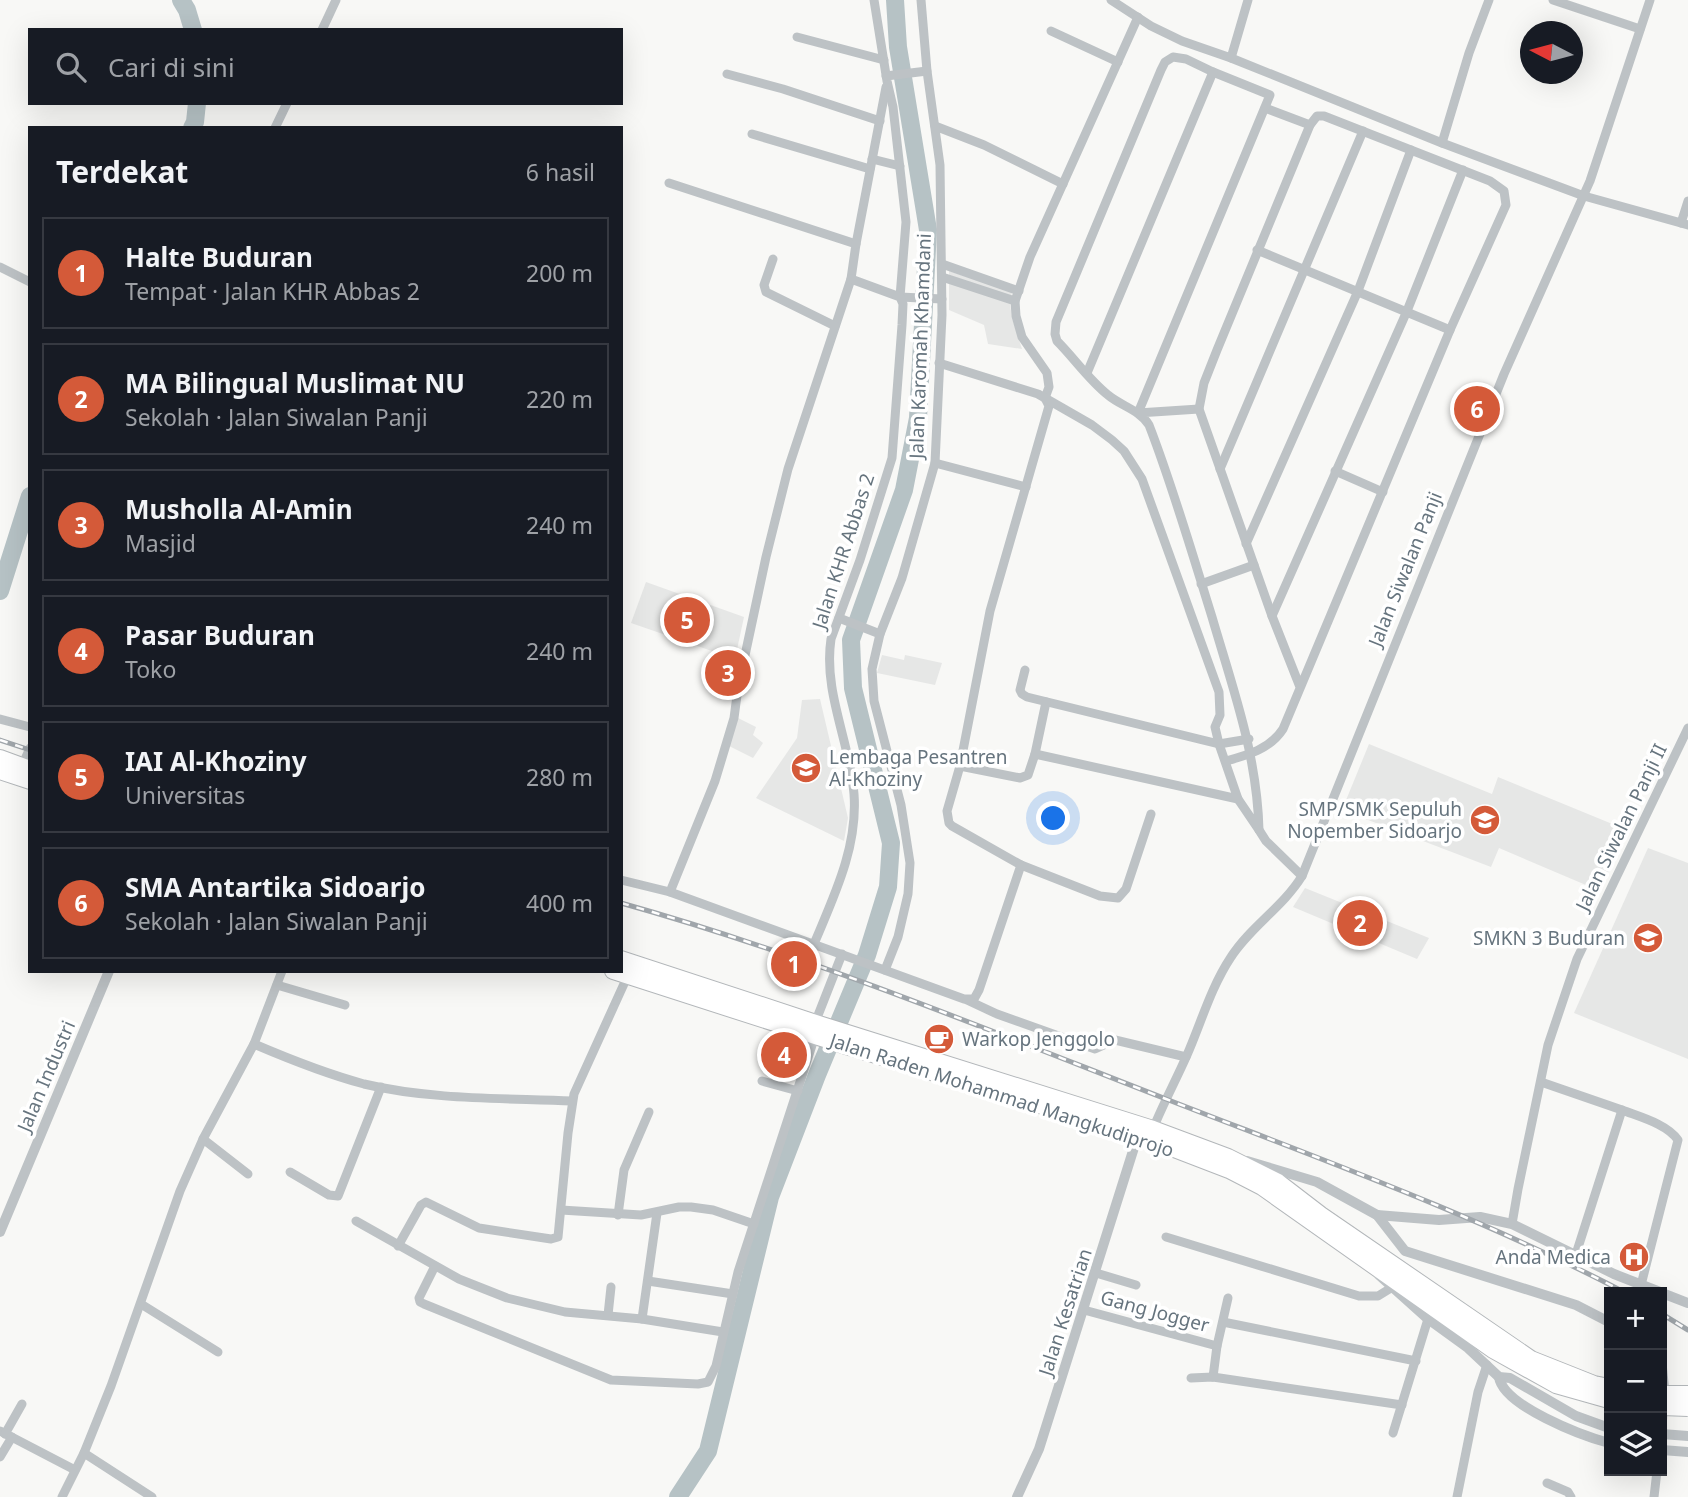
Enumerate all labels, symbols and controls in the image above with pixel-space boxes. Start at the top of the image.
north arrow [1520,21,1583,84]
search box [28,28,623,105]
icon: search [52,48,90,86]
text: Cari di sini [108,49,235,85]
text: Terdekat [56,151,188,192]
text: 6 hasil [526,156,595,188]
street label: Jalan Karomah Khamdani [903,233,937,461]
text: Halte Buduran [125,239,313,275]
text: 1 [74,257,88,289]
text: 200 m [526,257,593,289]
text: Tempat · Jalan KHR Abbas 2 [125,275,420,307]
text: MA Bilingual Muslimat NU [125,365,465,401]
text: 2 [74,383,88,415]
text: 220 m [526,383,593,415]
pin: 6 [1454,383,1500,435]
text: Sekolah · Jalan Siwalan Panji [125,401,428,433]
street label: Jalan KHR Abbas 2 [805,470,880,634]
street label: Jalan Siwalan Panji [1361,488,1448,652]
text: Musholla Al-Amin [125,491,353,527]
text: 3 [74,509,88,541]
text: 240 m [526,509,593,541]
text: Masjid [125,527,196,559]
pin: 5 [664,594,710,646]
text: Pasar Buduran [125,617,315,653]
text: 4 [74,635,88,667]
text: 240 m [526,635,593,667]
pin: 3 [705,647,751,699]
text: Toko [125,653,176,685]
street label: Jalan Siwalan Panji II [1568,739,1673,917]
text: IAI Al-Khoziny [125,743,307,779]
place label: Lembaga Pesantren Al-Khoziny [829,744,1008,792]
school or university icon: Lembaga Pesantren Al-Khoziny [789,751,823,785]
text: 5 [74,761,88,793]
text: 280 m [526,761,593,793]
text: Universitas [125,779,245,811]
place label: SMP/SMK Sepuluh Nopember Sidoarjo [1287,796,1462,844]
your location [1036,801,1070,835]
school or university icon: SMP/SMK Sepuluh Nopember Sidoarjo [1468,803,1502,837]
text: SMA Antartika Sidoarjo [125,869,425,905]
text: 6 [74,887,88,919]
text: 400 m [526,887,593,919]
pin: 2 [1337,897,1383,949]
text: Sekolah · Jalan Siwalan Panji [125,905,428,937]
school or university icon: SMKN 3 Buduran [1631,921,1665,955]
place label: SMKN 3 Buduran [1473,925,1625,951]
pin: 1 [771,938,817,990]
street label: Jalan Industri [10,1016,81,1137]
cafe icon: Warkop Jenggolo [922,1022,956,1056]
street label: Jalan Raden Mohammad Mangkudiprojo [825,1026,1177,1163]
place label: Warkop Jenggolo [962,1026,1115,1052]
pin: 4 [761,1029,807,1081]
hospital icon: Anda Medica [1617,1240,1651,1274]
place label: Anda Medica [1496,1244,1611,1270]
street label: Jalan Kesatrian [1032,1245,1098,1381]
street label: Gang Jogger [1098,1284,1212,1338]
map controls [1604,1287,1667,1476]
button: + [1604,1287,1667,1350]
button: − [1604,1350,1667,1413]
button: layers [1604,1413,1667,1476]

